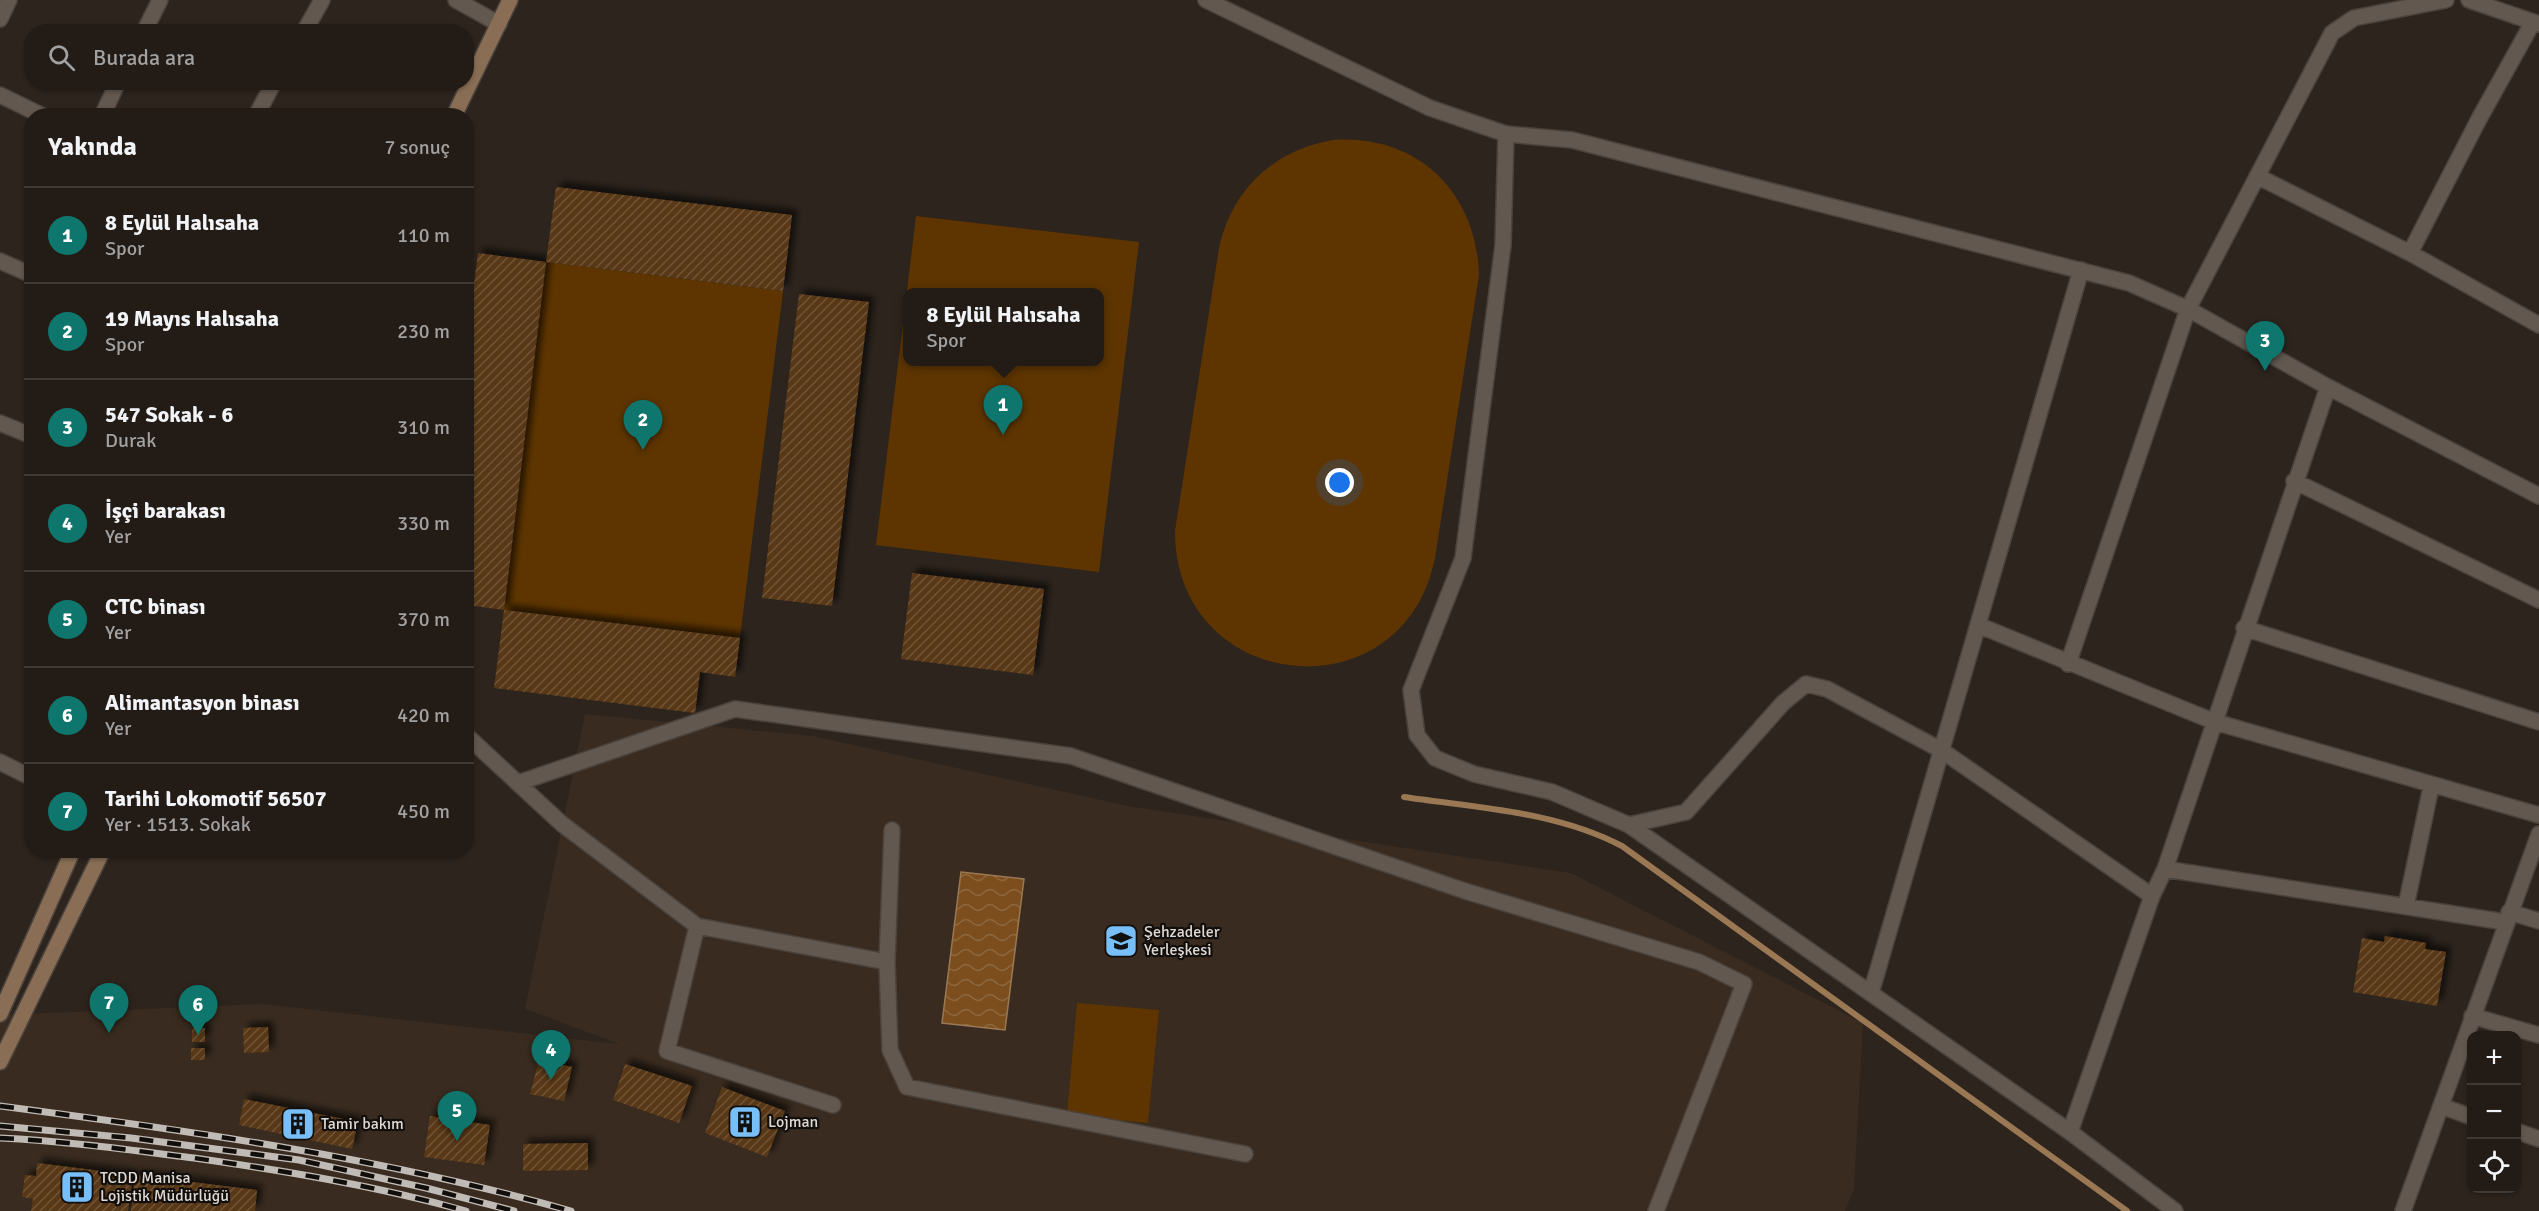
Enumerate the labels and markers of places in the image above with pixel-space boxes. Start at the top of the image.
pin: 3 [2246,322,2284,371]
pin: 1 [984,386,1022,435]
pin: 2 [624,400,662,450]
place label: Şehzadeler Yerleşkesi [1144,922,1220,960]
school or university icon: Şehzadeler Yerleşkesi [1103,923,1139,959]
pin: 7 [90,984,128,1033]
pin: 6 [178,986,218,1035]
pin: 4 [532,1030,570,1080]
pin: 5 [438,1092,476,1141]
building icon: Lojman [727,1104,763,1140]
building icon: Tamir bakım [280,1106,316,1142]
place label: Lojman [768,1112,818,1132]
place label: Tamir bakım [321,1114,404,1134]
place label: TCDD Manisa Lojistik Müdürlüğü [100,1168,229,1206]
building icon: TCDD Manisa Lojistik Müdürlüğü [59,1169,95,1205]

